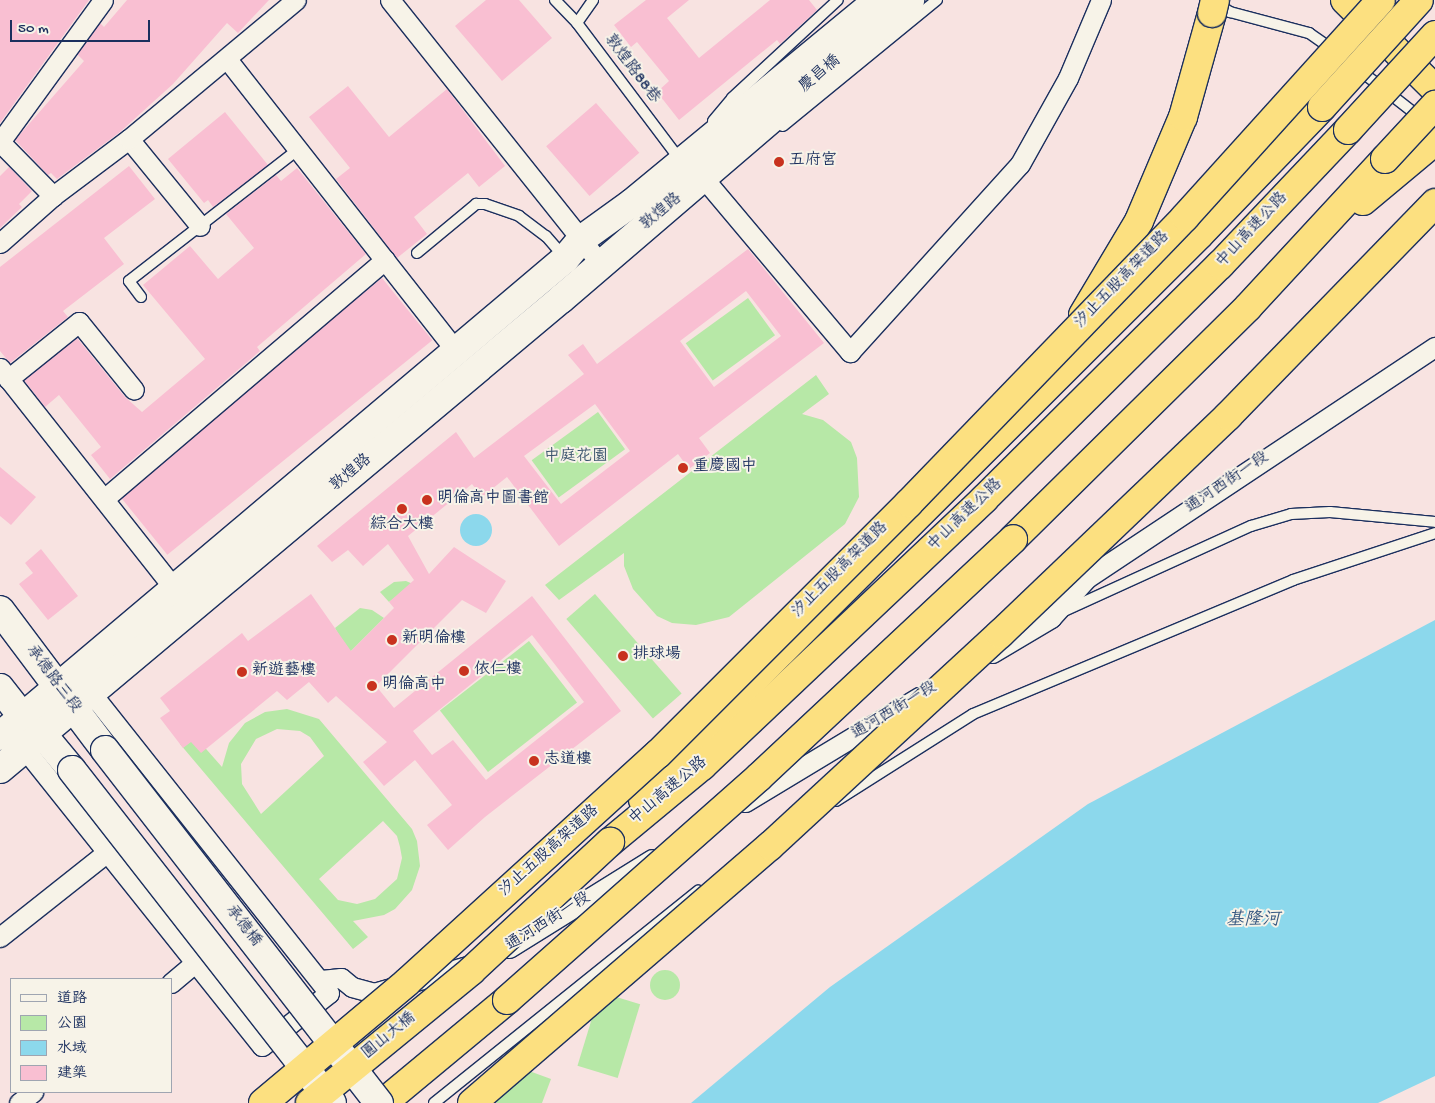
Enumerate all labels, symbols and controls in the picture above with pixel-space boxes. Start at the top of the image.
scale bar [12,10,152,42]
text: 50 m [18,20,49,38]
street label: 敦煌路88巷 [599,32,663,108]
street label: 慶昌橋 [796,52,846,98]
place label: 五府宮 [789,152,837,172]
marker: 五府宮 [773,156,785,168]
street label: 中山高速公路 [1213,189,1293,273]
street label: 敦煌路 [637,190,687,236]
street label: 汐止五股高架道路 [1072,228,1174,334]
park label: 中庭花園 [544,448,608,468]
street label: 通河西街一段 [1183,449,1273,519]
street label: 敦煌路 [327,451,377,497]
place label: 重慶國中 [693,458,757,478]
marker: 重慶國中 [677,462,689,474]
street label: 中山高速公路 [925,476,1007,556]
place label: 明倫高中圖書館 [437,490,549,510]
marker: 明倫高中圖書館 [421,494,433,506]
marker: 綜合大樓 [396,503,408,515]
place label: 綜合大樓 [370,516,434,536]
street label: 汐止五股高架道路 [789,519,893,623]
place label: 新明倫樓 [402,630,466,650]
marker: 新明倫樓 [386,634,398,646]
street label: 承德路三段 [20,642,84,718]
place label: 排球場 [633,646,681,666]
marker: 排球場 [617,650,629,662]
place label: 依仁樓 [474,661,522,681]
place label: 新遊藝樓 [252,662,316,682]
marker: 依仁樓 [458,665,470,677]
marker: 新遊藝樓 [236,666,248,678]
place label: 明倫高中 [382,676,446,696]
street label: 通河西街一段 [849,679,941,745]
marker: 明倫高中 [366,680,378,692]
place label: 志道樓 [544,751,592,771]
street label: 中山高速公路 [626,754,712,830]
marker: 志道樓 [528,755,540,767]
street label: 汐止五股高架道路 [496,802,604,902]
street label: 通河西街一段 [503,889,595,957]
street label: 承德橋 [220,902,264,952]
water label: 基隆河 [1226,910,1280,932]
legend [10,978,172,1093]
text: 道路 [57,990,87,1008]
street label: 圓山大橋 [359,1009,421,1065]
text: 公園 [57,1015,87,1033]
text: 水域 [57,1040,87,1058]
text: 建築 [57,1065,87,1083]

